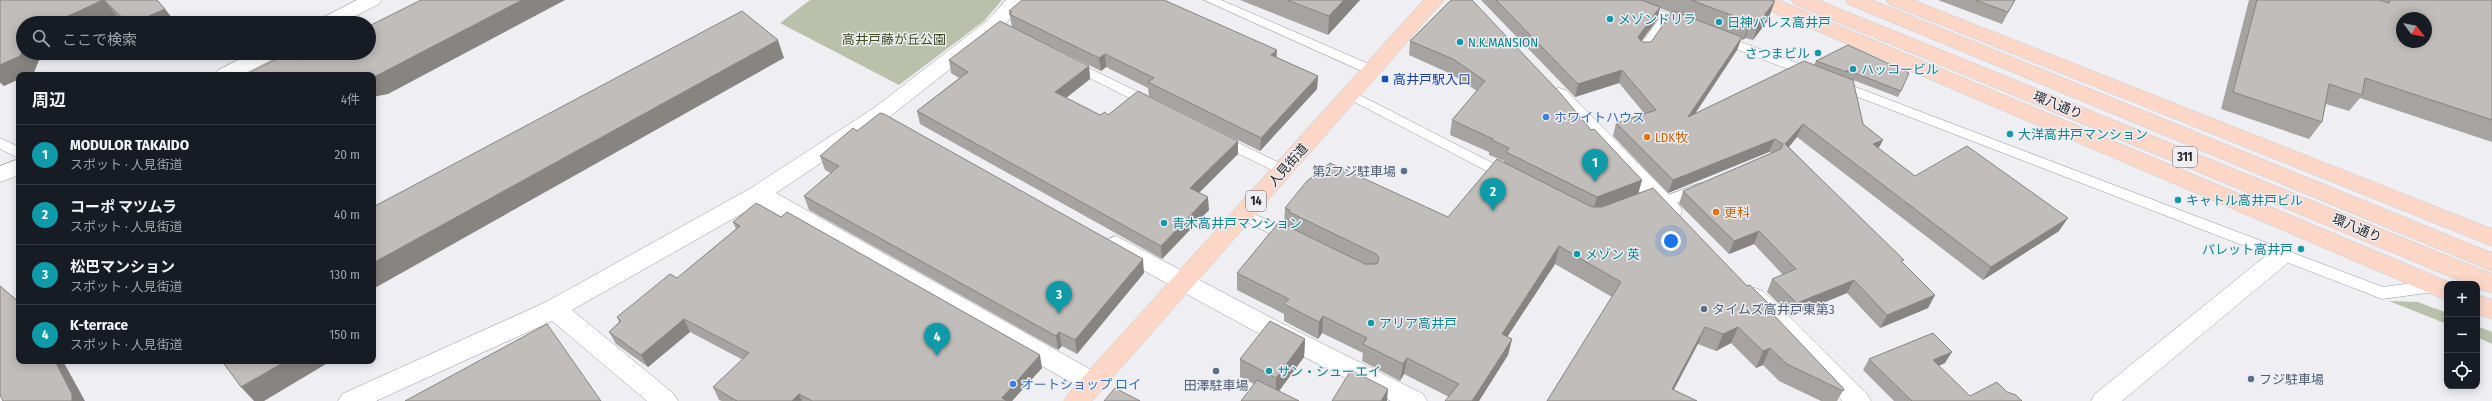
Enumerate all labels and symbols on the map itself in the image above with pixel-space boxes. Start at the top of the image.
place label: メゾンドリラ [1618,12,1696,27]
north arrow [2396,12,2432,48]
marker: メゾンドリラ [1605,14,1615,24]
place label: 日神パレス高井戸 [1727,15,1831,30]
marker: 日神パレス高井戸 [1714,17,1724,27]
park label: 高井戸藤が丘公園 [842,32,946,47]
place label: N.K.MANSION [1468,35,1538,50]
marker: N.K.MANSION [1455,37,1465,47]
place label: さつまビル [1745,46,1810,61]
marker: さつまビル [1813,48,1823,58]
place label: ハッコービル [1861,62,1939,77]
marker: ハッコービル [1848,64,1858,74]
place label: 高井戸駅入口 [1393,72,1471,87]
marker: 高井戸駅入口 [1380,74,1390,84]
street label: 環八通り [2031,88,2085,122]
place label: ホワイトハウス [1554,110,1645,125]
marker: ホワイトハウス [1541,112,1551,122]
place label: 大洋高井戸マンション [2018,127,2148,142]
marker: 大洋高井戸マンション [2005,129,2015,139]
place label: LDK牧 [1655,130,1688,145]
marker: LDK牧 [1642,132,1652,142]
street label: 人見街道 [1265,140,1311,190]
road number: 311 [2173,147,2197,167]
pin: 1 [1582,149,1608,182]
place label: 第2フジ駐車場 [1312,164,1396,179]
marker: 第2フジ駐車場 [1399,166,1409,176]
pin: 2 [1480,178,1506,211]
road number: 14 [1246,191,1266,211]
place label: キャトル高井戸ビル [2186,193,2303,208]
marker: キャトル高井戸ビル [2173,195,2183,205]
place label: 更科 [1724,205,1750,220]
marker: 更科 [1711,207,1721,217]
street label: 環八通り [2330,211,2384,245]
place label: 青木高井戸マンション [1172,216,1302,231]
marker: 青木高井戸マンション [1159,218,1169,228]
your location [1661,231,1681,251]
place label: パレット高井戸 [2202,242,2293,257]
marker: パレット高井戸 [2296,244,2306,254]
place label: メゾン 英 [1585,247,1640,262]
marker: メゾン 英 [1572,249,1582,259]
pin: 3 [1046,281,1072,314]
place label: タイムズ高井戸東第3 [1712,302,1835,317]
marker: タイムズ高井戸東第3 [1699,304,1709,314]
place label: アリア高井戸 [1379,316,1457,331]
marker: アリア高井戸 [1366,318,1376,328]
pin: 4 [924,323,950,356]
place label: サン・シューエイ [1277,364,1381,379]
marker: 田澤駐車場 [1211,366,1221,376]
marker: サン・シューエイ [1264,366,1274,376]
place label: フジ駐車場 [2259,372,2324,387]
marker: フジ駐車場 [2246,374,2256,384]
place label: オートショップ ロイ [1021,377,1141,392]
place label: 田澤駐車場 [1183,378,1249,393]
marker: オートショップ ロイ [1008,379,1018,389]

